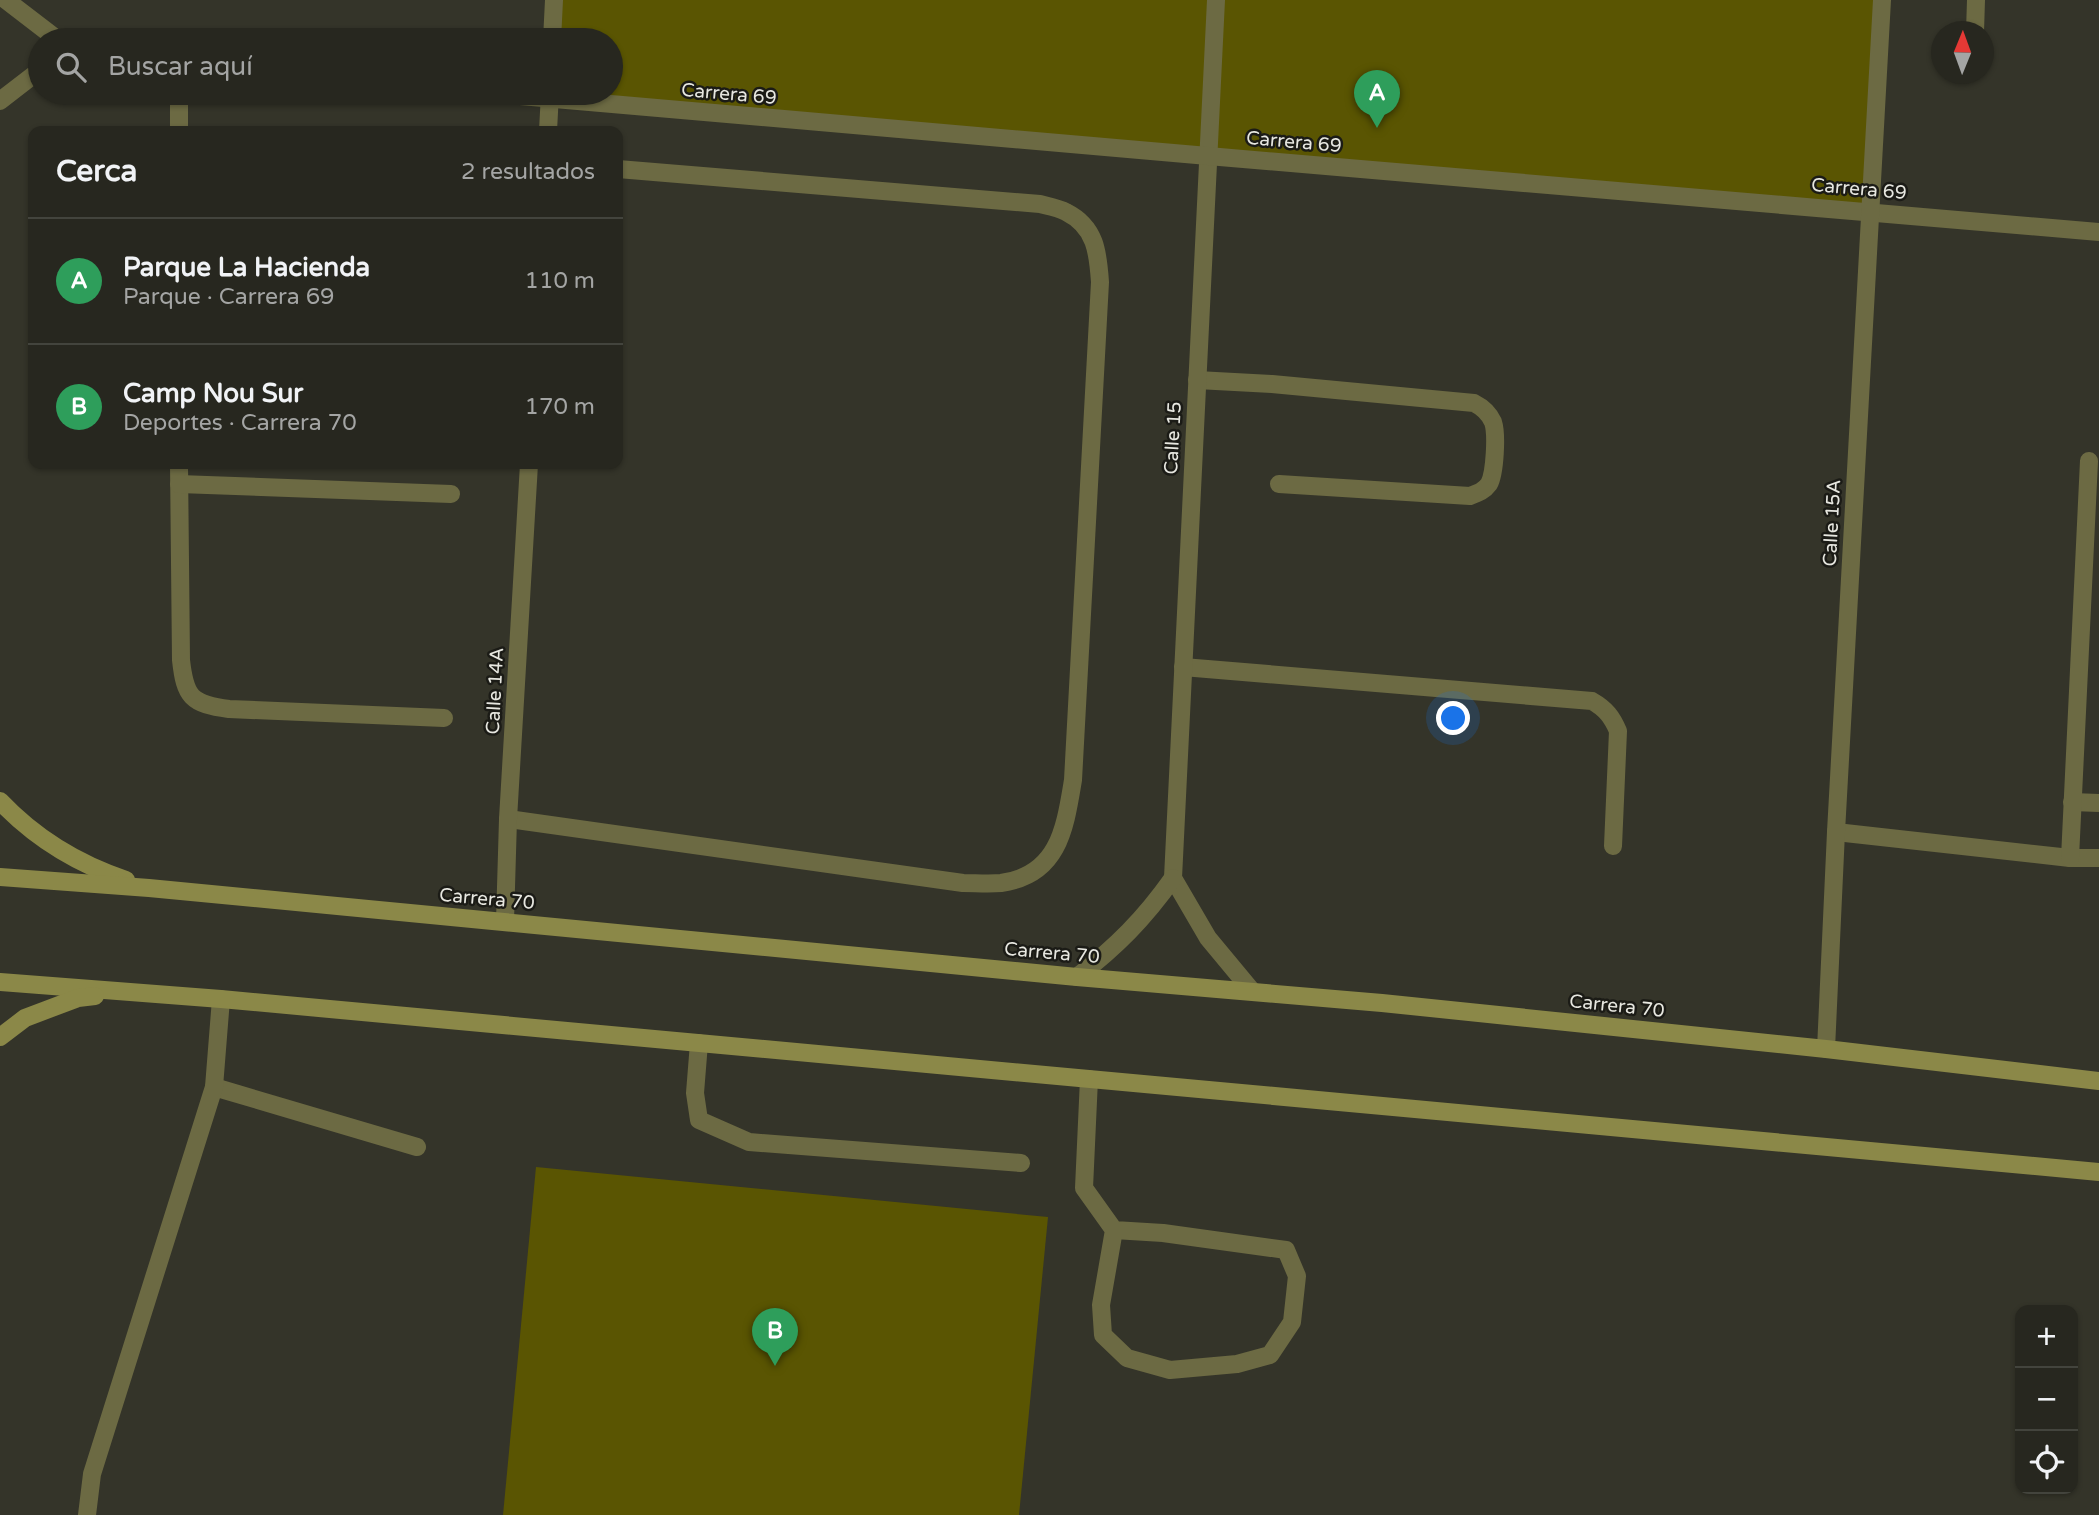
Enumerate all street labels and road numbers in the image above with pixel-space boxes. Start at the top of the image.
street label: Carrera 69 [680,79,778,109]
street label: Carrera 69 [1245,127,1343,157]
street label: Carrera 69 [1810,174,1908,204]
street label: Calle 15 [1160,401,1186,475]
street label: Calle 15A [1819,479,1845,567]
street label: Calle 14A [482,647,508,735]
street label: Carrera 70 [438,884,536,914]
street label: Carrera 70 [1003,938,1101,968]
street label: Carrera 70 [1568,990,1666,1022]

